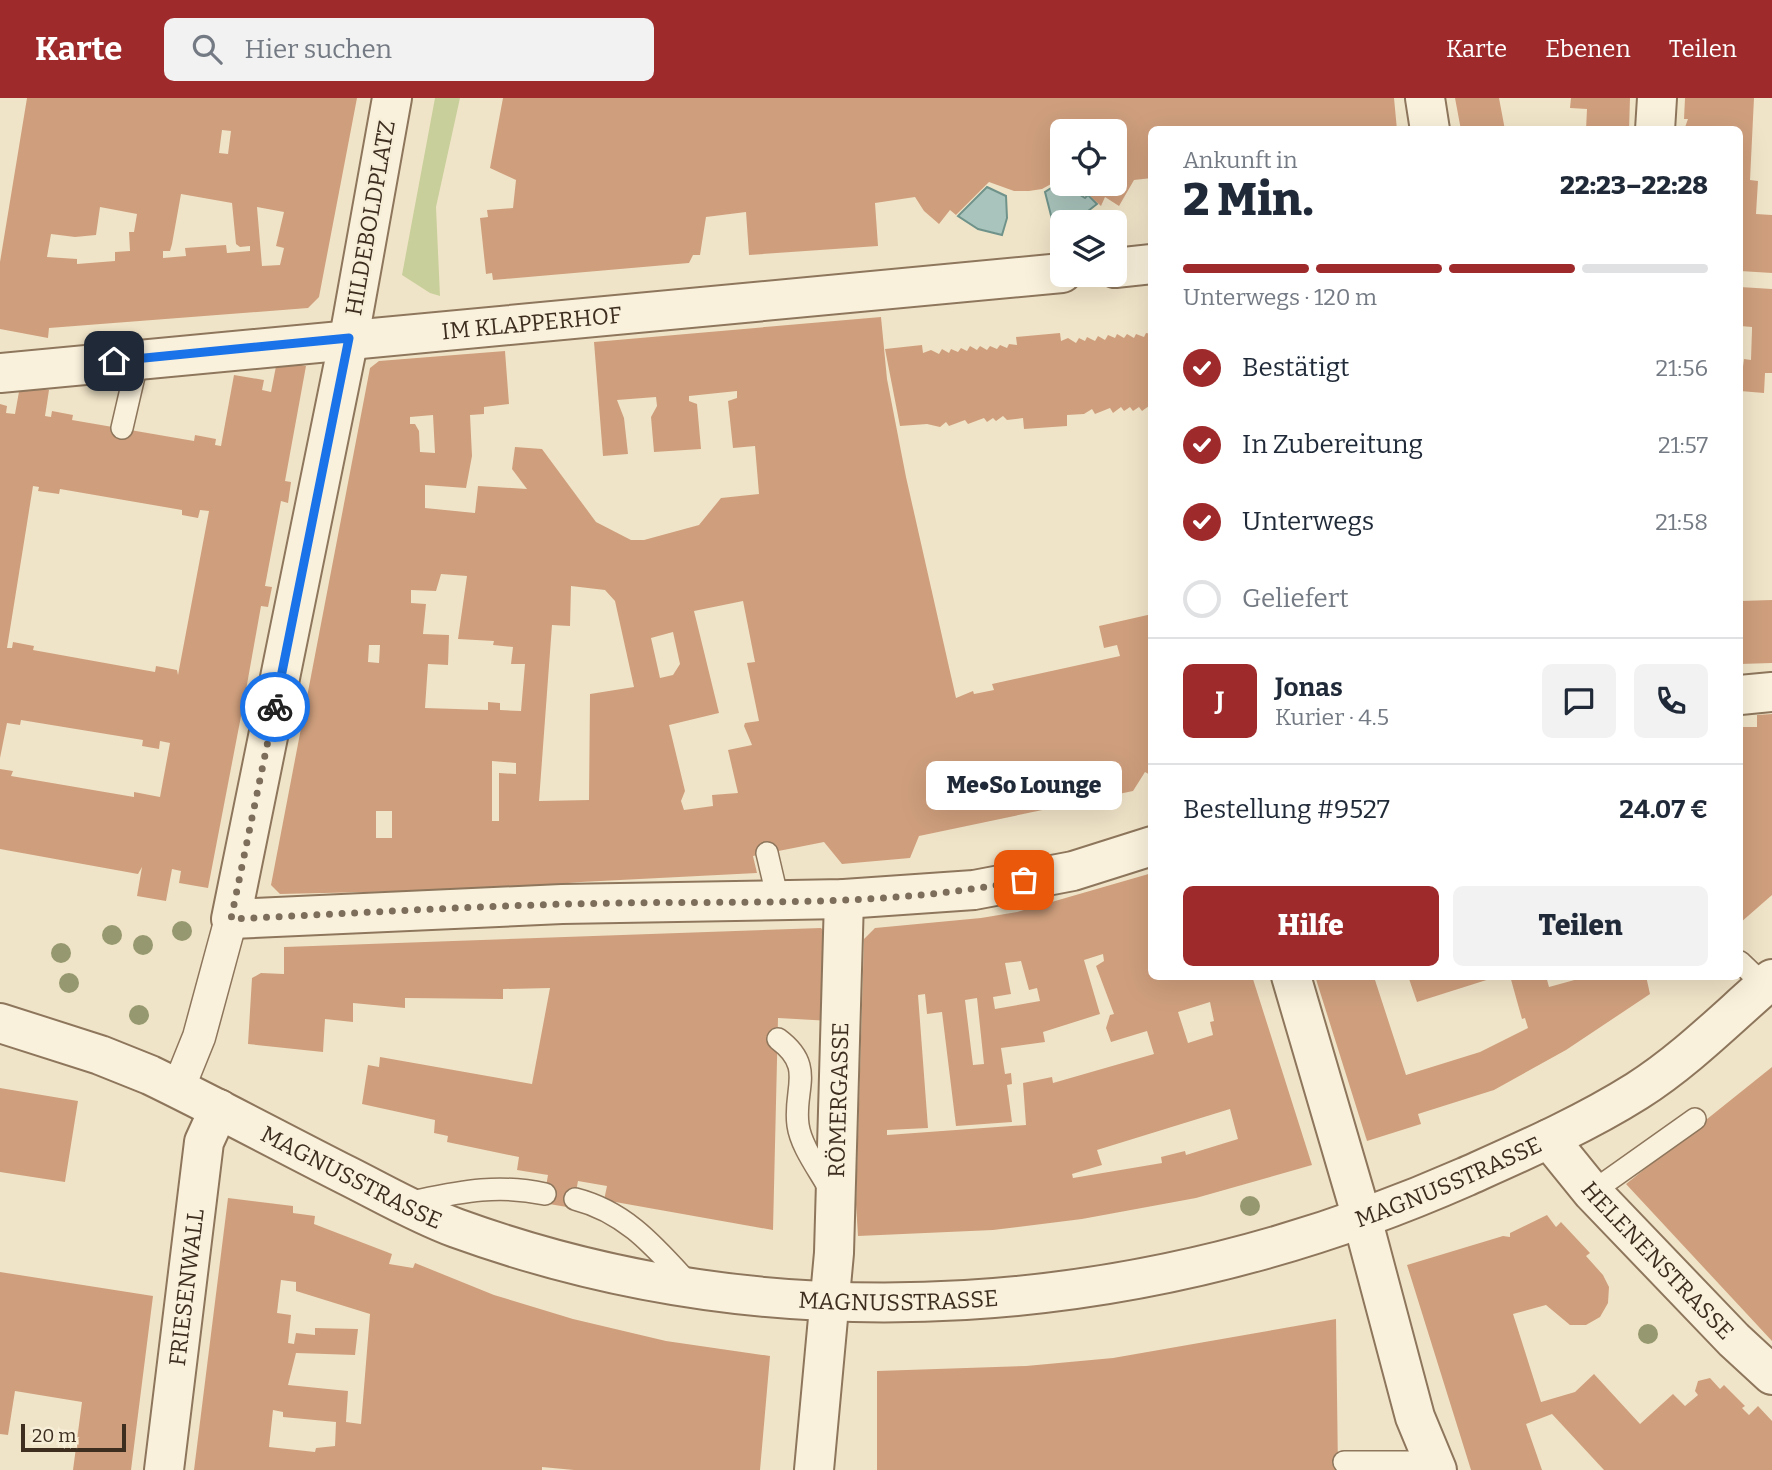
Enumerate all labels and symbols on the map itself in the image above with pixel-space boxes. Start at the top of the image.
street label: HILDEBOLDPLATZ [339,118,401,318]
street label: IM KLAPPERHOF [440,301,623,345]
pin [84,331,144,391]
courier [240,672,310,742]
callout: Me•So Lounge [926,761,1122,810]
pin [994,850,1054,910]
street label: RÖMERGASSE [822,1022,855,1178]
street label: MAGNUSSTRASSE [256,1120,447,1235]
street label: MAGNUSSTRASSE [1351,1130,1546,1233]
street label: HELENENSTRASSE [1575,1176,1740,1345]
street label: FRIESENWALL [163,1207,210,1367]
street label: MAGNUSSTRASSE [798,1284,999,1316]
scale bar [21,1421,126,1453]

